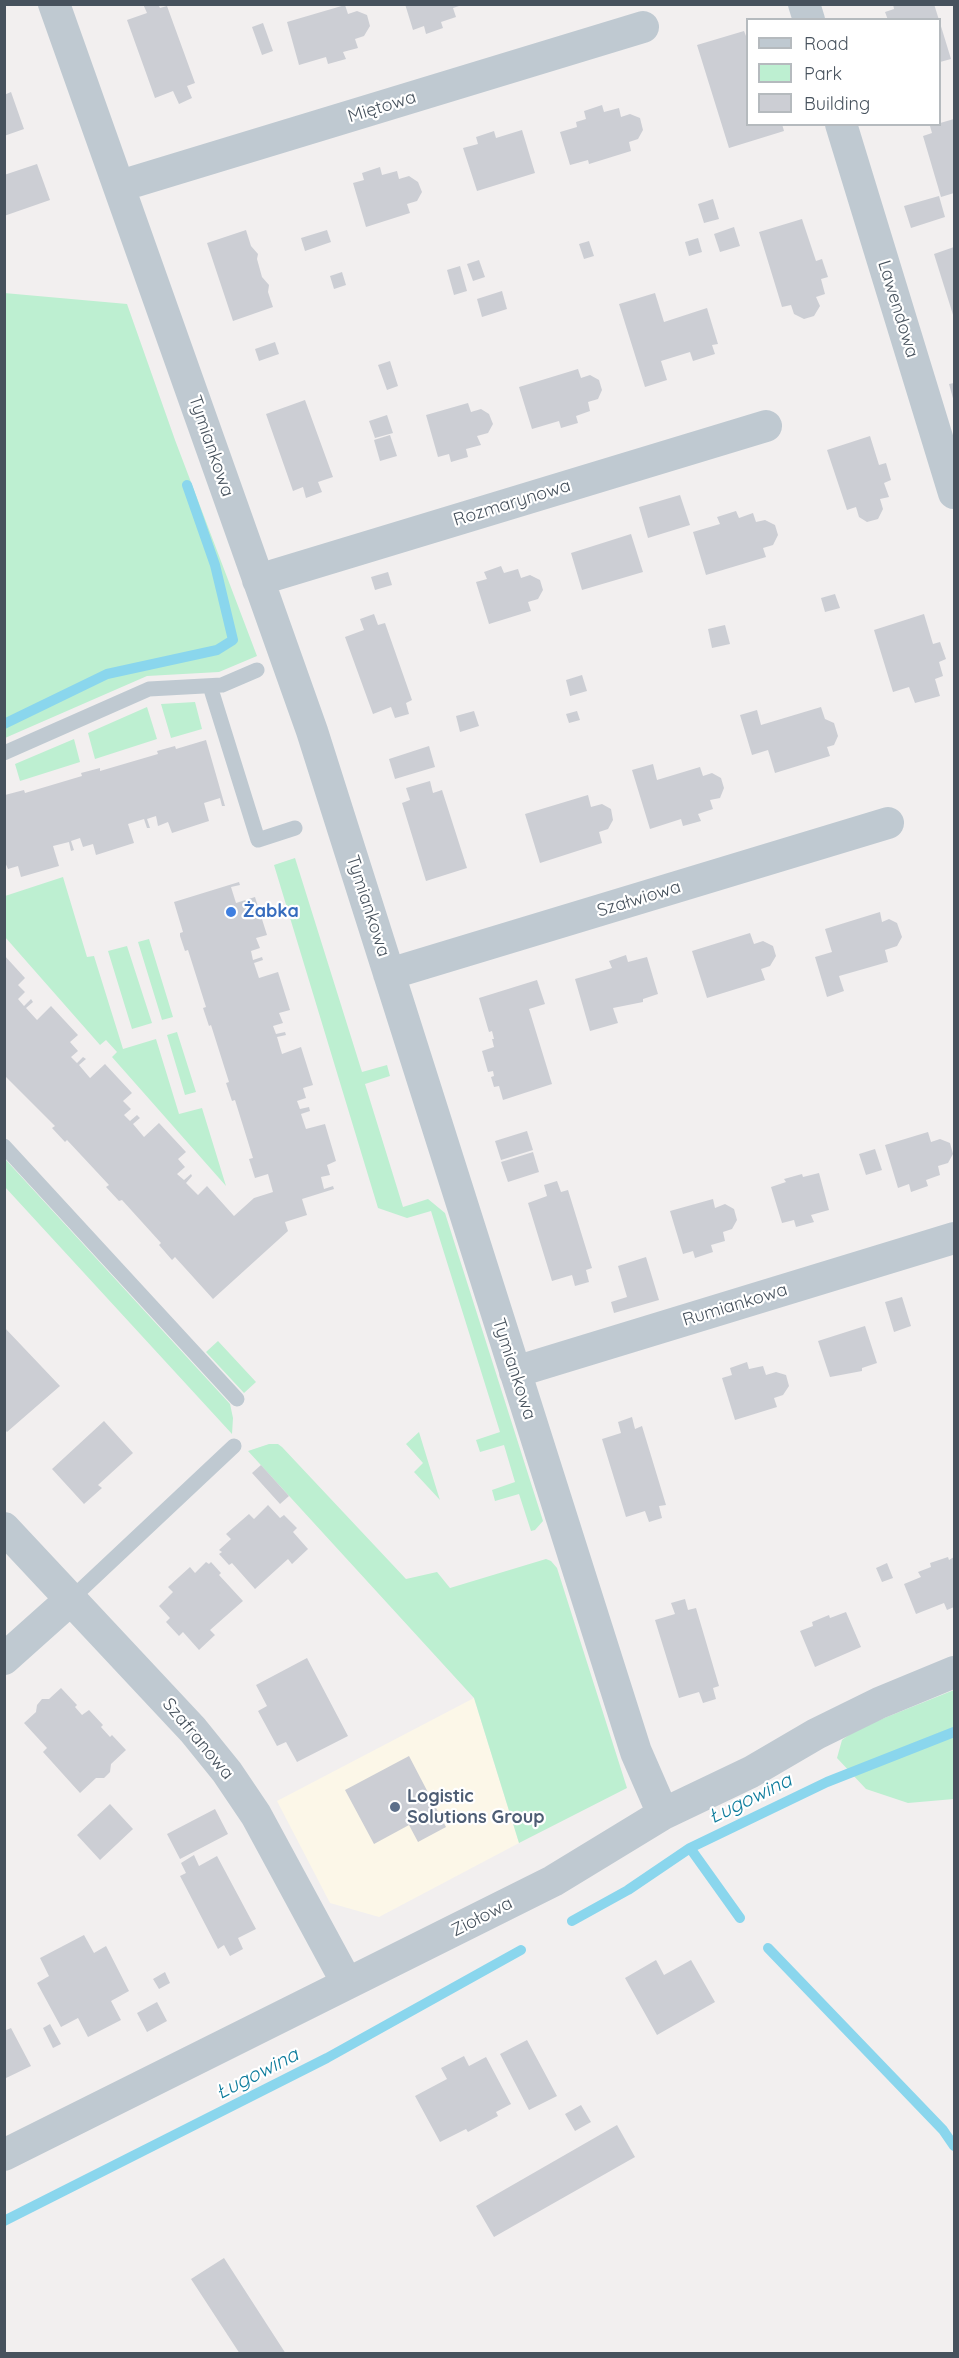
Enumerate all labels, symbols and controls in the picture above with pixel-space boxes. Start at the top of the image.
legend [746,18,941,126]
text: Road [804,32,849,55]
text: Park [804,62,842,85]
street label: Miętowa [345,86,419,128]
text: Building [804,92,870,115]
street label: Lawendowa [873,258,923,360]
street label: Tymiankowa [184,393,238,499]
street label: Rozmarynowa [451,475,573,531]
street label: Tymiankowa [341,852,395,960]
street label: Szałwiowa [594,876,684,922]
place label: Żabka [243,901,299,923]
marker: Żabka [224,905,238,919]
street label: Rumiankowa [680,1279,790,1331]
street label: Tymiankowa [487,1315,541,1423]
street label: Szafranowa [158,1694,238,1784]
water label: Ługowina [704,1769,796,1829]
place label: Logistic Solutions Group [407,1786,545,1828]
marker: Logistic Solutions Group [388,1800,402,1814]
street label: Ziołowa [448,1892,516,1942]
water label: Ługowina [211,2043,303,2105]

